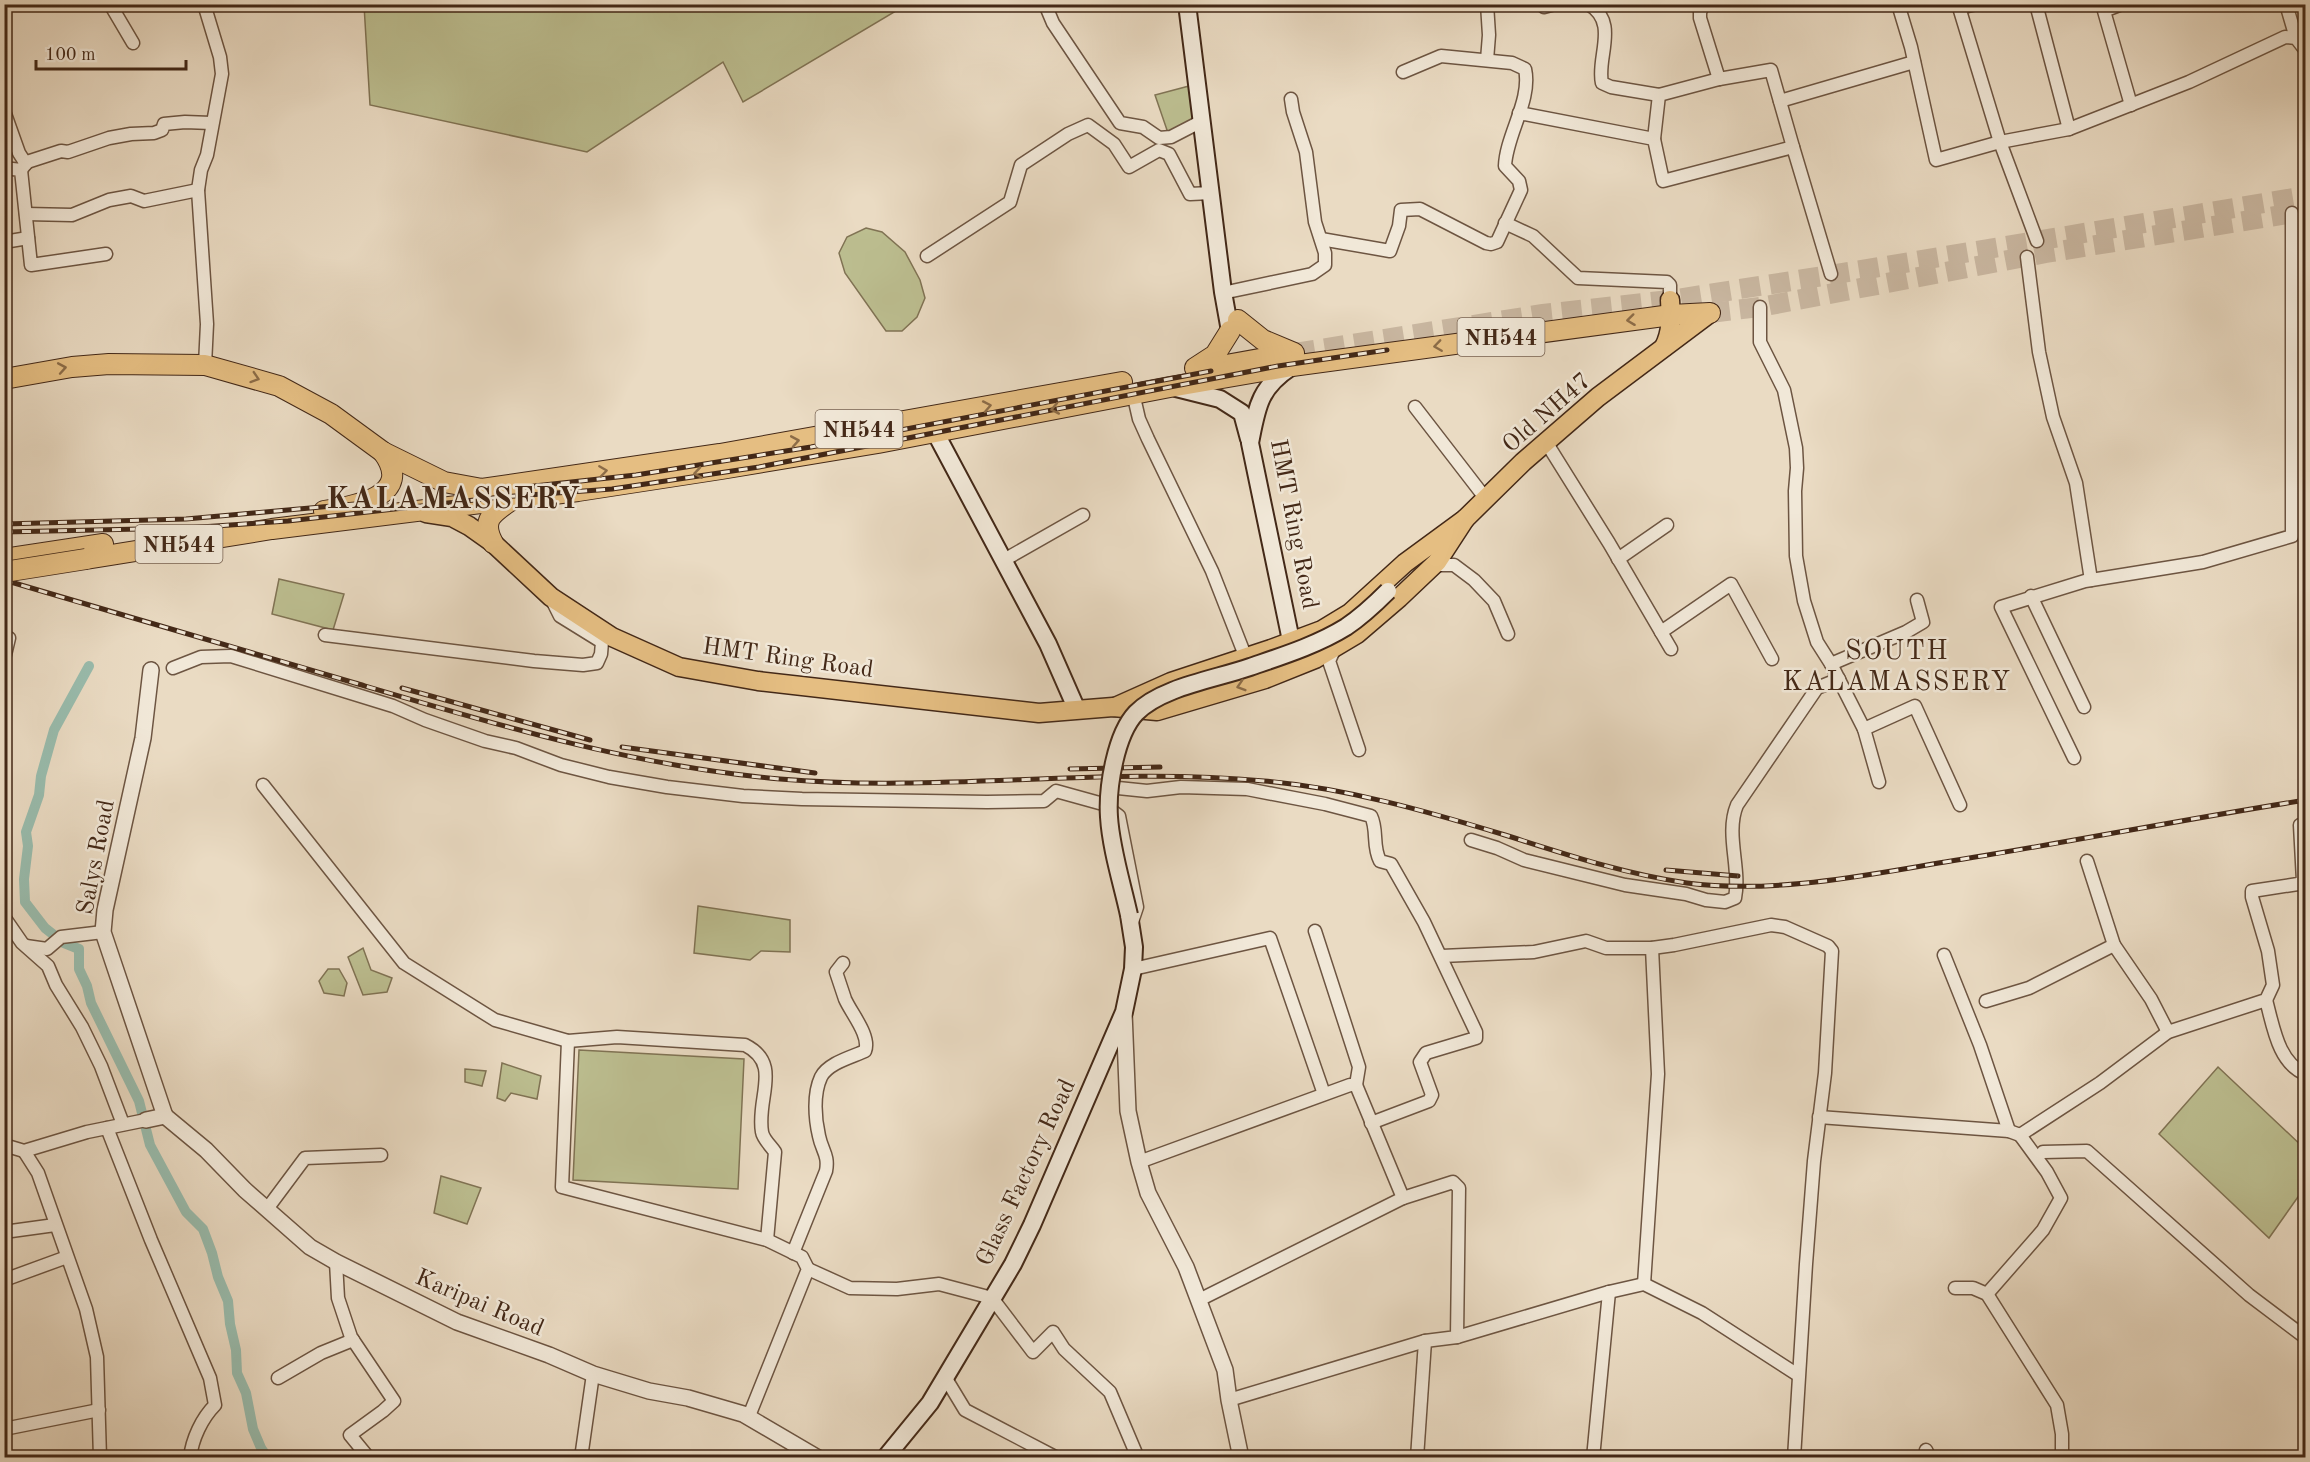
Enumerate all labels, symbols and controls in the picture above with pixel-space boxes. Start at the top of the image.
scale bar [36,33,186,71]
text: 100 m [45,46,96,64]
one-way arrow [1627,313,1636,326]
road number: NH544 [1458,318,1544,356]
one-way arrow [1434,340,1443,352]
one-way arrow [57,363,67,375]
street label: Old NH47 [1499,369,1596,458]
one-way arrow [249,371,260,383]
one-way arrow [982,400,992,413]
one-way arrow [1050,402,1060,415]
road number: NH544 [816,410,902,448]
one-way arrow [790,435,800,447]
street label: HMT Ring Road [1265,437,1321,611]
one-way arrow [598,466,607,478]
one-way arrow [693,466,702,478]
district label: KALAMASSERY [326,485,582,515]
road number: NH544 [136,525,222,563]
street label: HMT Ring Road [701,635,875,683]
district label: SOUTH KALAMASSERY [1782,638,2012,696]
one-way arrow [1236,679,1247,691]
street label: Salys Road [74,798,120,917]
street label: Glass Factory Road [973,1076,1081,1270]
street label: Karipai Road [411,1266,547,1342]

